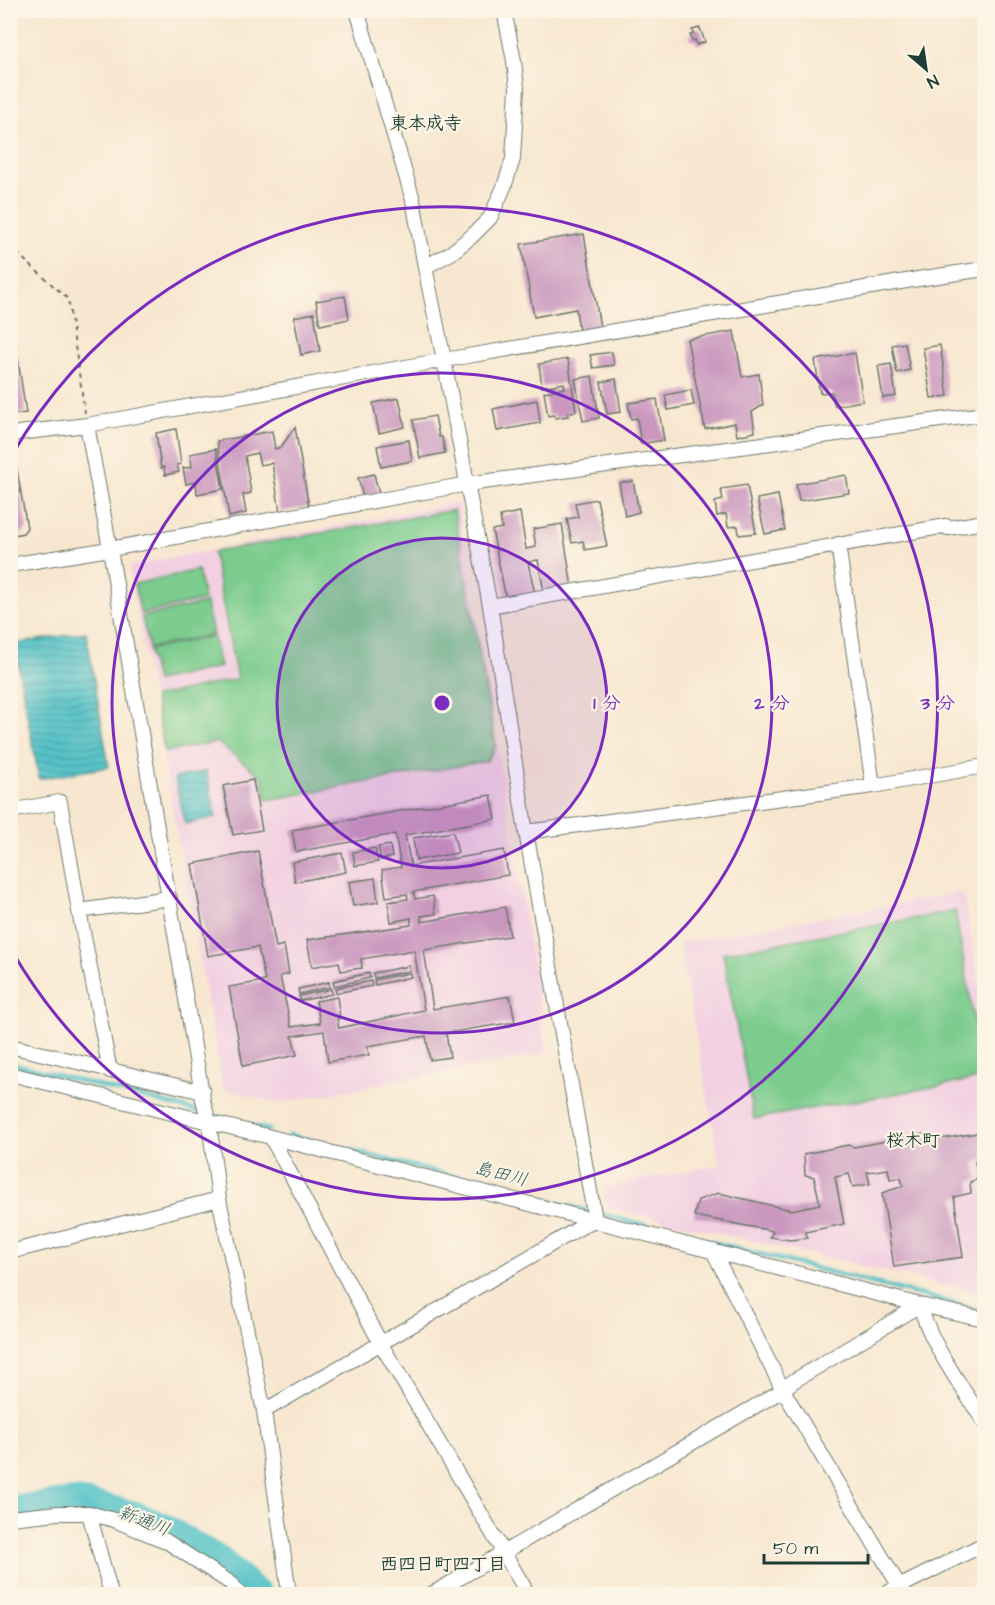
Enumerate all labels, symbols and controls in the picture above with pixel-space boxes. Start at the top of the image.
north arrow [896,39,956,99]
text: N [923,69,943,93]
district label: 東本成寺 [390,111,462,136]
text: 1 分 [593,691,621,716]
text: 2 分 [753,691,790,716]
text: 3 分 [920,691,955,716]
centre of rings [432,693,452,713]
district label: 桜木町 [886,1128,940,1153]
water label: 島田川 [472,1155,530,1193]
water label: 新通川 [114,1500,174,1542]
scale bar [764,1527,868,1565]
text: 50 m [773,1536,818,1561]
district label: 西四日町四丁目 [380,1552,506,1577]

